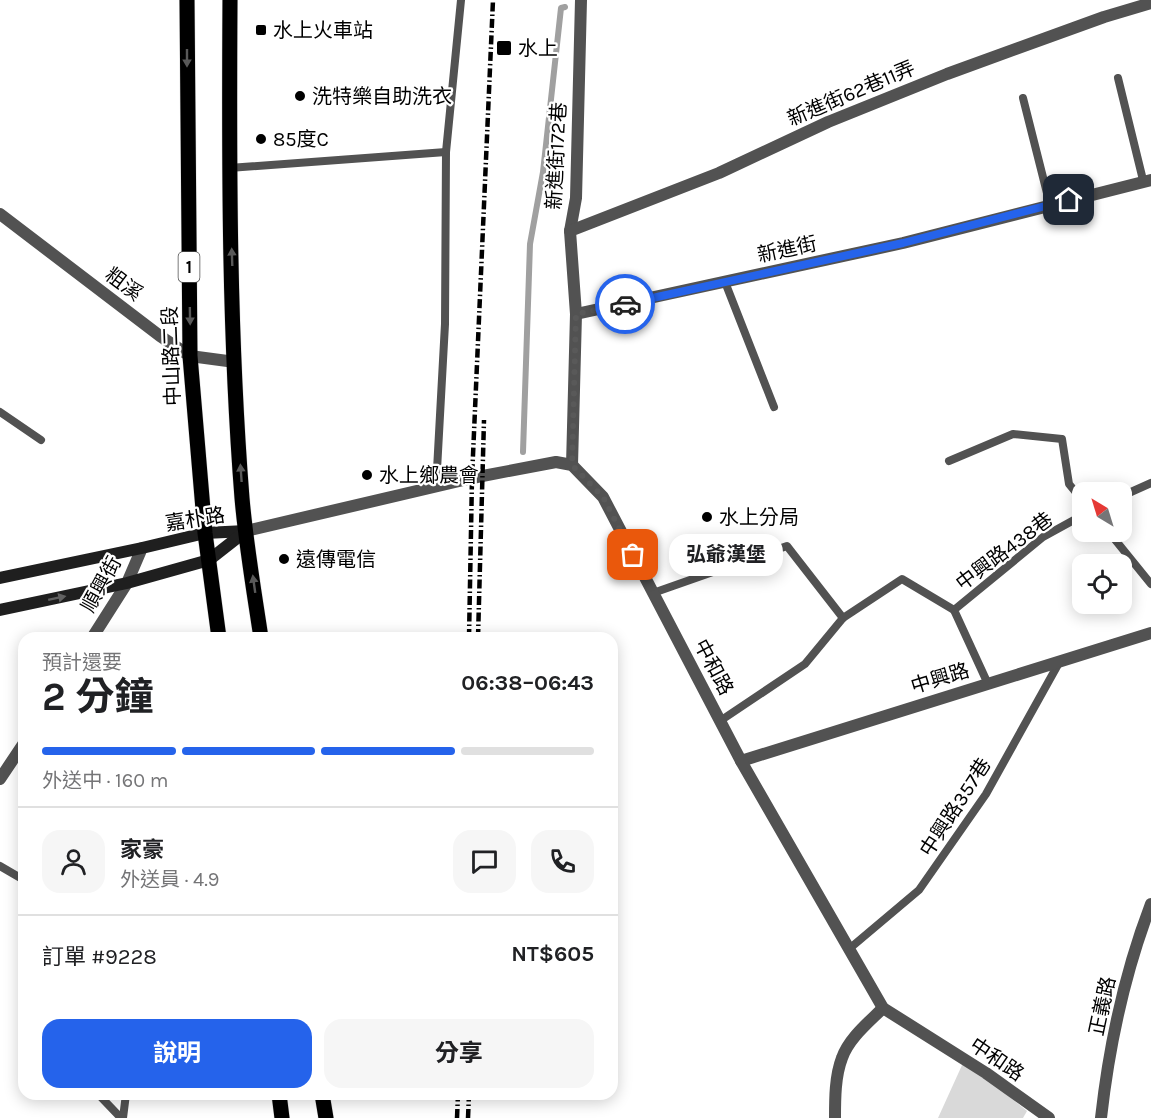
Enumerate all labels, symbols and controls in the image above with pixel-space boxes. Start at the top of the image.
place label: 水上火車站 [273,19,373,42]
marker: 水上火車站 [254,23,268,37]
place label: 水上 [518,37,558,60]
marker: 水上 [495,39,513,57]
one-way arrow [182,49,192,68]
street label: 新進街62巷11弄 [784,56,918,131]
place label: 洗特樂自助洗衣 [312,85,452,108]
marker: 洗特樂自助洗衣 [293,89,307,103]
street label: 新進街172巷 [542,102,571,210]
place label: 85度C [273,128,329,151]
marker: 85度C [254,132,268,146]
pin [1043,174,1094,225]
icon: home [1052,183,1085,216]
street label: 新進街 [755,232,819,267]
one-way arrow [227,248,236,267]
road number: 1 [178,252,200,282]
street label: 粗溪 [101,263,147,306]
courier [595,274,655,334]
icon: car [609,288,642,321]
street label: 中山路二段 [158,306,185,406]
one-way arrow [185,307,195,326]
one-way arrow [236,464,245,483]
place label: 水上鄉農會 [379,464,479,487]
marker: 水上鄉農會 [360,468,374,482]
north arrow [1072,482,1132,542]
map controls [1072,482,1132,614]
street label: 嘉朴路 [164,503,227,536]
place label: 水上分局 [719,506,799,529]
street label: 中興路438巷 [951,508,1057,595]
marker: 水上分局 [700,510,714,524]
pin [607,529,658,580]
callout: 弘爺漢堡 [669,534,783,576]
icon: bag [616,538,649,571]
text: 弘爺漢堡 [686,543,766,566]
place label: 遠傳電信 [296,548,376,571]
street label: 順興街 [77,552,126,616]
marker: 遠傳電信 [277,552,291,566]
button: locate [1072,554,1132,614]
one-way arrow [249,575,258,594]
one-way arrow [48,593,67,602]
street label: 中和路 [689,635,738,699]
text: 預計還要 [42,651,122,674]
street label: 中興路 [908,659,972,698]
text: 06:38–06:43 [461,670,594,696]
text: 2 分鐘 [42,674,153,720]
street label: 中興路357巷 [915,754,996,861]
text: 外送中 · 160 m [42,769,168,792]
button: person [42,830,105,893]
button: chat [453,830,516,893]
button: phone [531,830,594,893]
text: 家豪 [120,837,164,863]
text: 外送員 · 4.9 [120,868,219,891]
text: NT$605 [511,941,594,967]
text: 訂單 #9228 [42,944,157,970]
street label: 正義路 [1085,974,1120,1038]
button: 說明 [42,1019,312,1088]
button: 分享 [324,1019,594,1088]
street label: 中和路 [965,1033,1028,1086]

